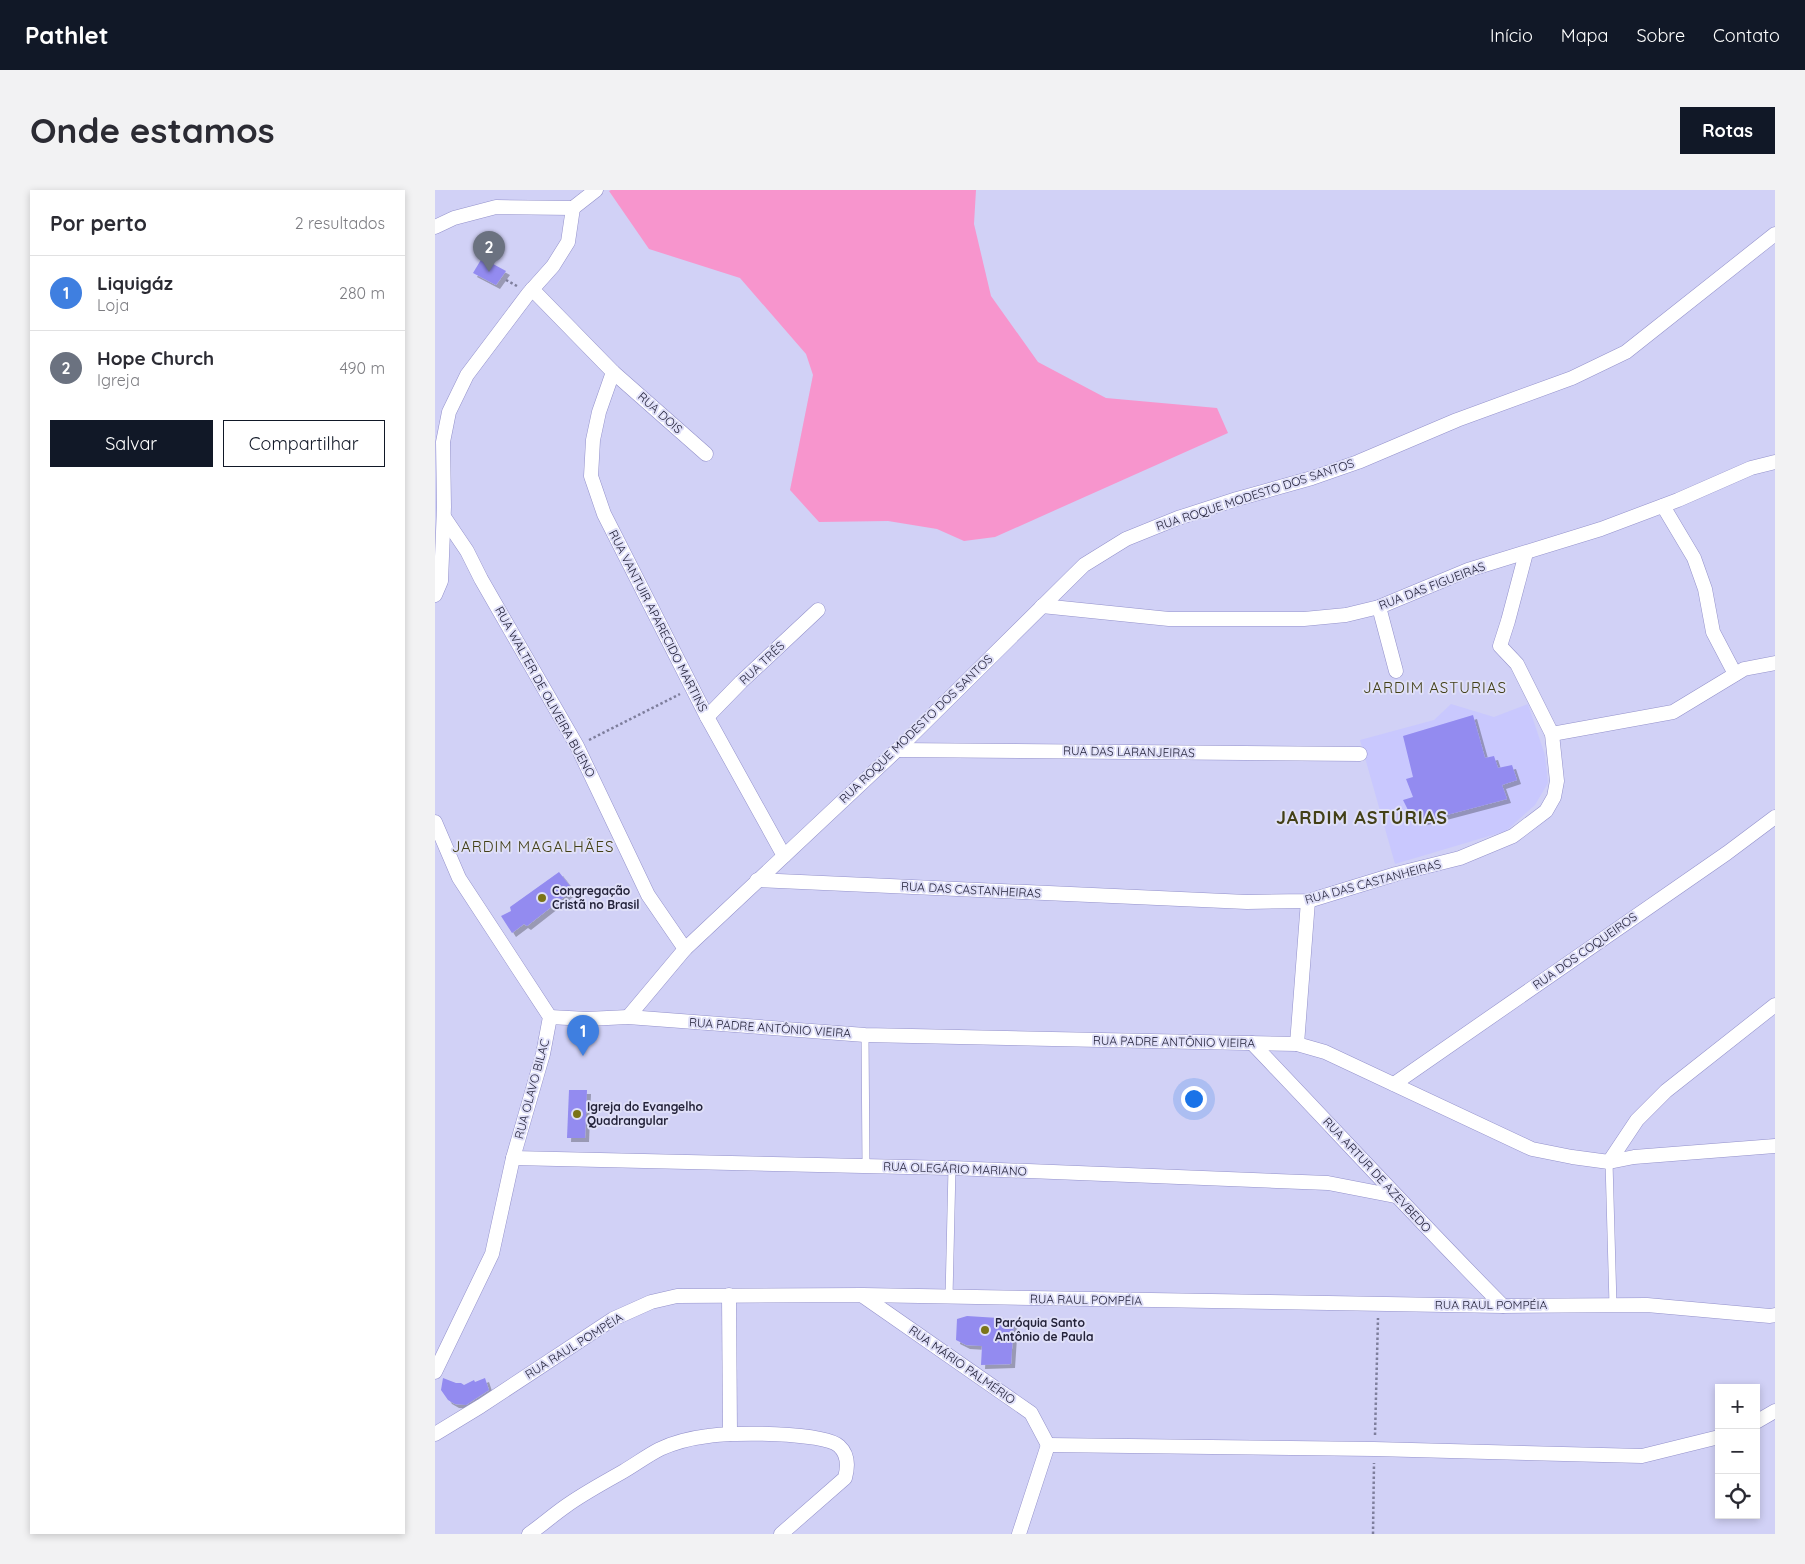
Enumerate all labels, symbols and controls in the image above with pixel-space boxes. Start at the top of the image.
text: Pathlet [25,20,109,50]
text: Início [1490,24,1533,47]
text: Mapa [1561,24,1608,47]
text: Sobre [1636,24,1685,47]
text: Contato [1713,24,1780,47]
button: Rotas [1680,107,1775,154]
text: Onde estamos [30,108,275,152]
text: Por perto [50,210,147,236]
text: 2 resultados [295,213,385,233]
pin: 2 [473,231,505,272]
text: Liquigáz [97,271,173,295]
text: 1 [63,283,69,303]
text: 280 m [339,283,385,303]
text: Loja [97,295,129,315]
text: Hope Church [97,346,214,370]
text: 2 [61,358,71,378]
text: 490 m [339,358,385,378]
text: Igreja [97,370,140,390]
street label: RUA DOIS [635,389,686,437]
button: Salvar [50,420,213,467]
button: Compartilhar [223,420,385,467]
street label: RUA ROQUE MODESTO DOS SANTOS [1154,455,1356,534]
street label: RUA VANTUIR APARECIDO MARTINS [606,527,711,714]
street label: RUA DAS FIGUEIRAS [1376,558,1487,613]
street label: RUA WALTER DE OLIVEIRA BUENO [492,604,599,780]
street label: RUA TRÊS [736,638,788,687]
street label: RUA ROQUE MODESTO DOS SANTOS [836,651,996,806]
district label: JARDIM ASTURIAS [1363,678,1507,697]
street label: RUA DAS LARANJEIRAS [1063,743,1195,760]
district label: JARDIM ASTÚRIAS [1276,806,1448,829]
district label: JARDIM MAGALHÃES [452,837,614,856]
street label: RUA DAS CASTANHEIRAS [1303,856,1443,907]
street label: RUA DAS CASTANHEIRAS [901,878,1042,901]
place label: Congregação Cristã no Brasil [552,883,639,912]
marker: Congregação Cristã no Brasil [536,892,548,904]
street label: RUA DOS COQUEIROS [1530,909,1640,992]
street label: RUA PADRE ANTÔNIO VIEIRA [689,1014,852,1041]
pin: 1 [567,1015,599,1056]
street label: RUA PADRE ANTÔNIO VIEIRA [1093,1033,1256,1050]
street label: RUA OLAVO BILAC [511,1037,552,1140]
your location [1181,1086,1207,1112]
place label: Igreja do Evangelho Quadrangular [587,1099,703,1128]
marker: Igreja do Evangelho Quadrangular [571,1108,583,1120]
street label: RUA ARTUR DE AZEVBEDO [1320,1114,1435,1235]
street label: RUA OLEGÁRIO MARIANO [883,1158,1027,1179]
street label: RUA RAUL POMPÉIA [1030,1291,1143,1308]
street label: RUA RAUL POMPÉIA [1435,1297,1547,1312]
street label: RUA RAUL POMPÉIA [522,1309,626,1382]
place label: Paróquia Santo Antônio de Paula [995,1315,1093,1344]
street label: RUA MÁRIO PALMÉRIO [906,1322,1018,1407]
marker: Paróquia Santo Antônio de Paula [979,1324,991,1336]
map controls [1715,1384,1760,1519]
button: + [1715,1384,1760,1429]
button: − [1715,1429,1760,1474]
button: locate [1715,1474,1760,1519]

